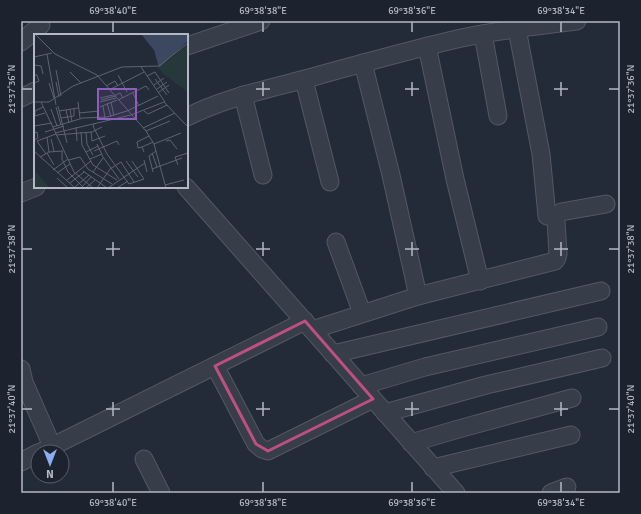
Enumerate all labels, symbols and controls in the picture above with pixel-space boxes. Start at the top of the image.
text: 69°38'40"E [89,5,137,17]
text: 69°38'38"E [239,5,287,17]
text: 69°38'36"E [388,5,436,17]
text: 69°38'34"E [537,5,585,17]
inset map [34,34,188,188]
text: 21°37'36"N [6,65,18,113]
text: 21°37'36"N [625,65,637,113]
text: 21°37'38"N [6,225,18,273]
text: 21°37'38"N [625,225,637,273]
text: 21°37'40"N [6,385,18,433]
text: 21°37'40"N [625,385,637,433]
north arrow [30,444,70,484]
text: N [46,467,54,480]
text: 69°38'40"E [89,497,137,509]
text: 69°38'38"E [239,497,287,509]
text: 69°38'36"E [388,497,436,509]
text: 69°38'34"E [537,497,585,509]

